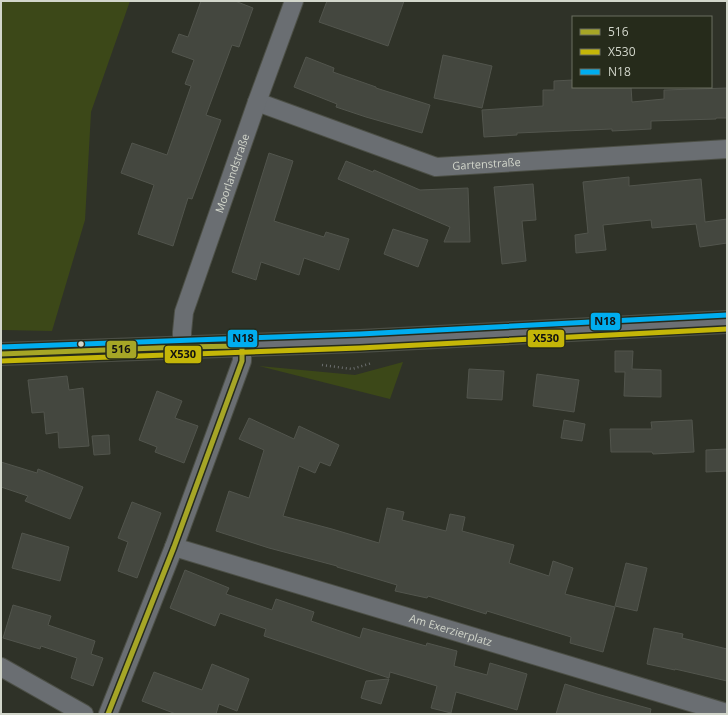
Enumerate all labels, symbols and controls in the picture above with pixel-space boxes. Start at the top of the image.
legend [572,16,712,88]
text: 516 [608,23,629,40]
text: X530 [608,43,636,60]
text: N18 [608,63,631,80]
street label: Moorlandstraße [211,131,252,215]
street label: Gartenstraße [452,154,521,173]
line badge: N18 [590,312,621,331]
text: N18 [594,313,616,328]
line badge: N18 [227,329,258,348]
line badge: X530 [527,329,565,348]
text: N18 [232,330,254,345]
text: X530 [533,330,559,345]
unlabelled marker [76,339,86,349]
line badge: 516 [106,340,137,359]
text: 516 [112,341,130,356]
line badge: X530 [164,345,202,364]
text: X530 [170,346,196,361]
street label: Am Exerzierplatz [408,610,494,649]

